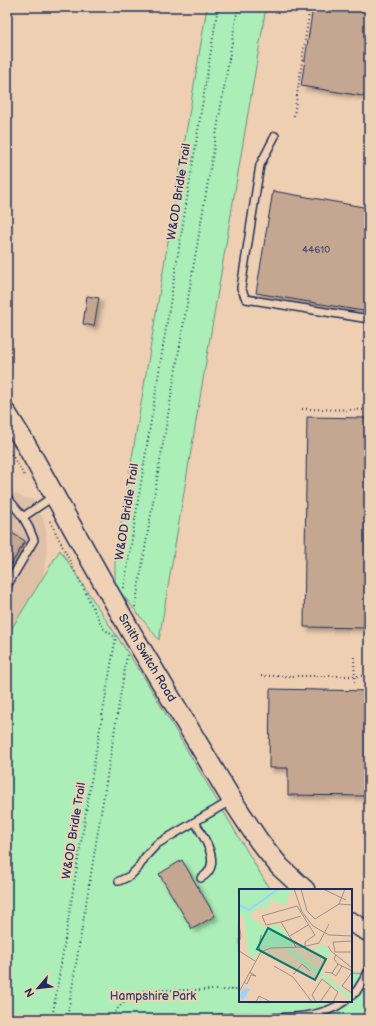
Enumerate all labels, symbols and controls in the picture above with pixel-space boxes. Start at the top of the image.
street label: W&OD Bridle Trail [164,143,194,241]
house number: 44610 [302,244,330,256]
street label: W&OD Bridle Trail [112,463,142,561]
street label: Smith Switch Road [115,611,179,705]
street label: W&OD Bridle Trail [59,782,89,880]
inset map [239,889,352,1002]
north arrow [18,968,58,1008]
text: N [22,986,37,999]
park label: Hampshire Park [110,989,196,1004]

